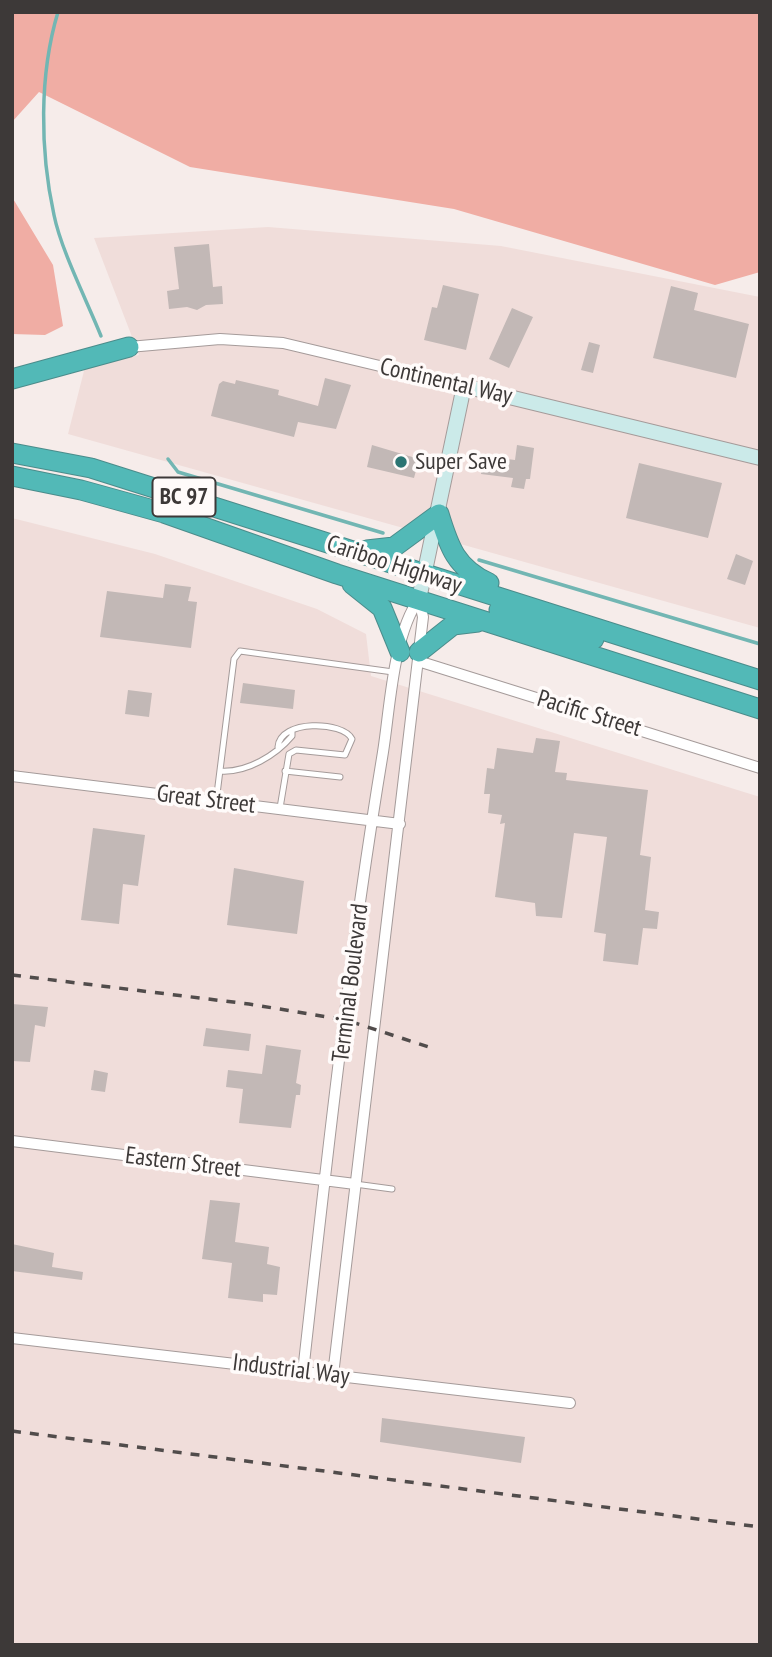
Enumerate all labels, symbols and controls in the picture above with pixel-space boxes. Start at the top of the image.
street label: Continental Way [377,353,515,411]
place label: Super Save [415,448,507,476]
marker: Super Save [393,454,409,470]
road number: BC 97 [152,477,216,516]
street label: Cariboo Highway [323,530,465,600]
street label: Pacific Street [533,685,645,743]
street label: Great Street [155,780,257,820]
street label: Terminal Boulevard [327,902,375,1064]
street label: Eastern Street [124,1142,242,1184]
street label: Industrial Way [231,1349,351,1391]

